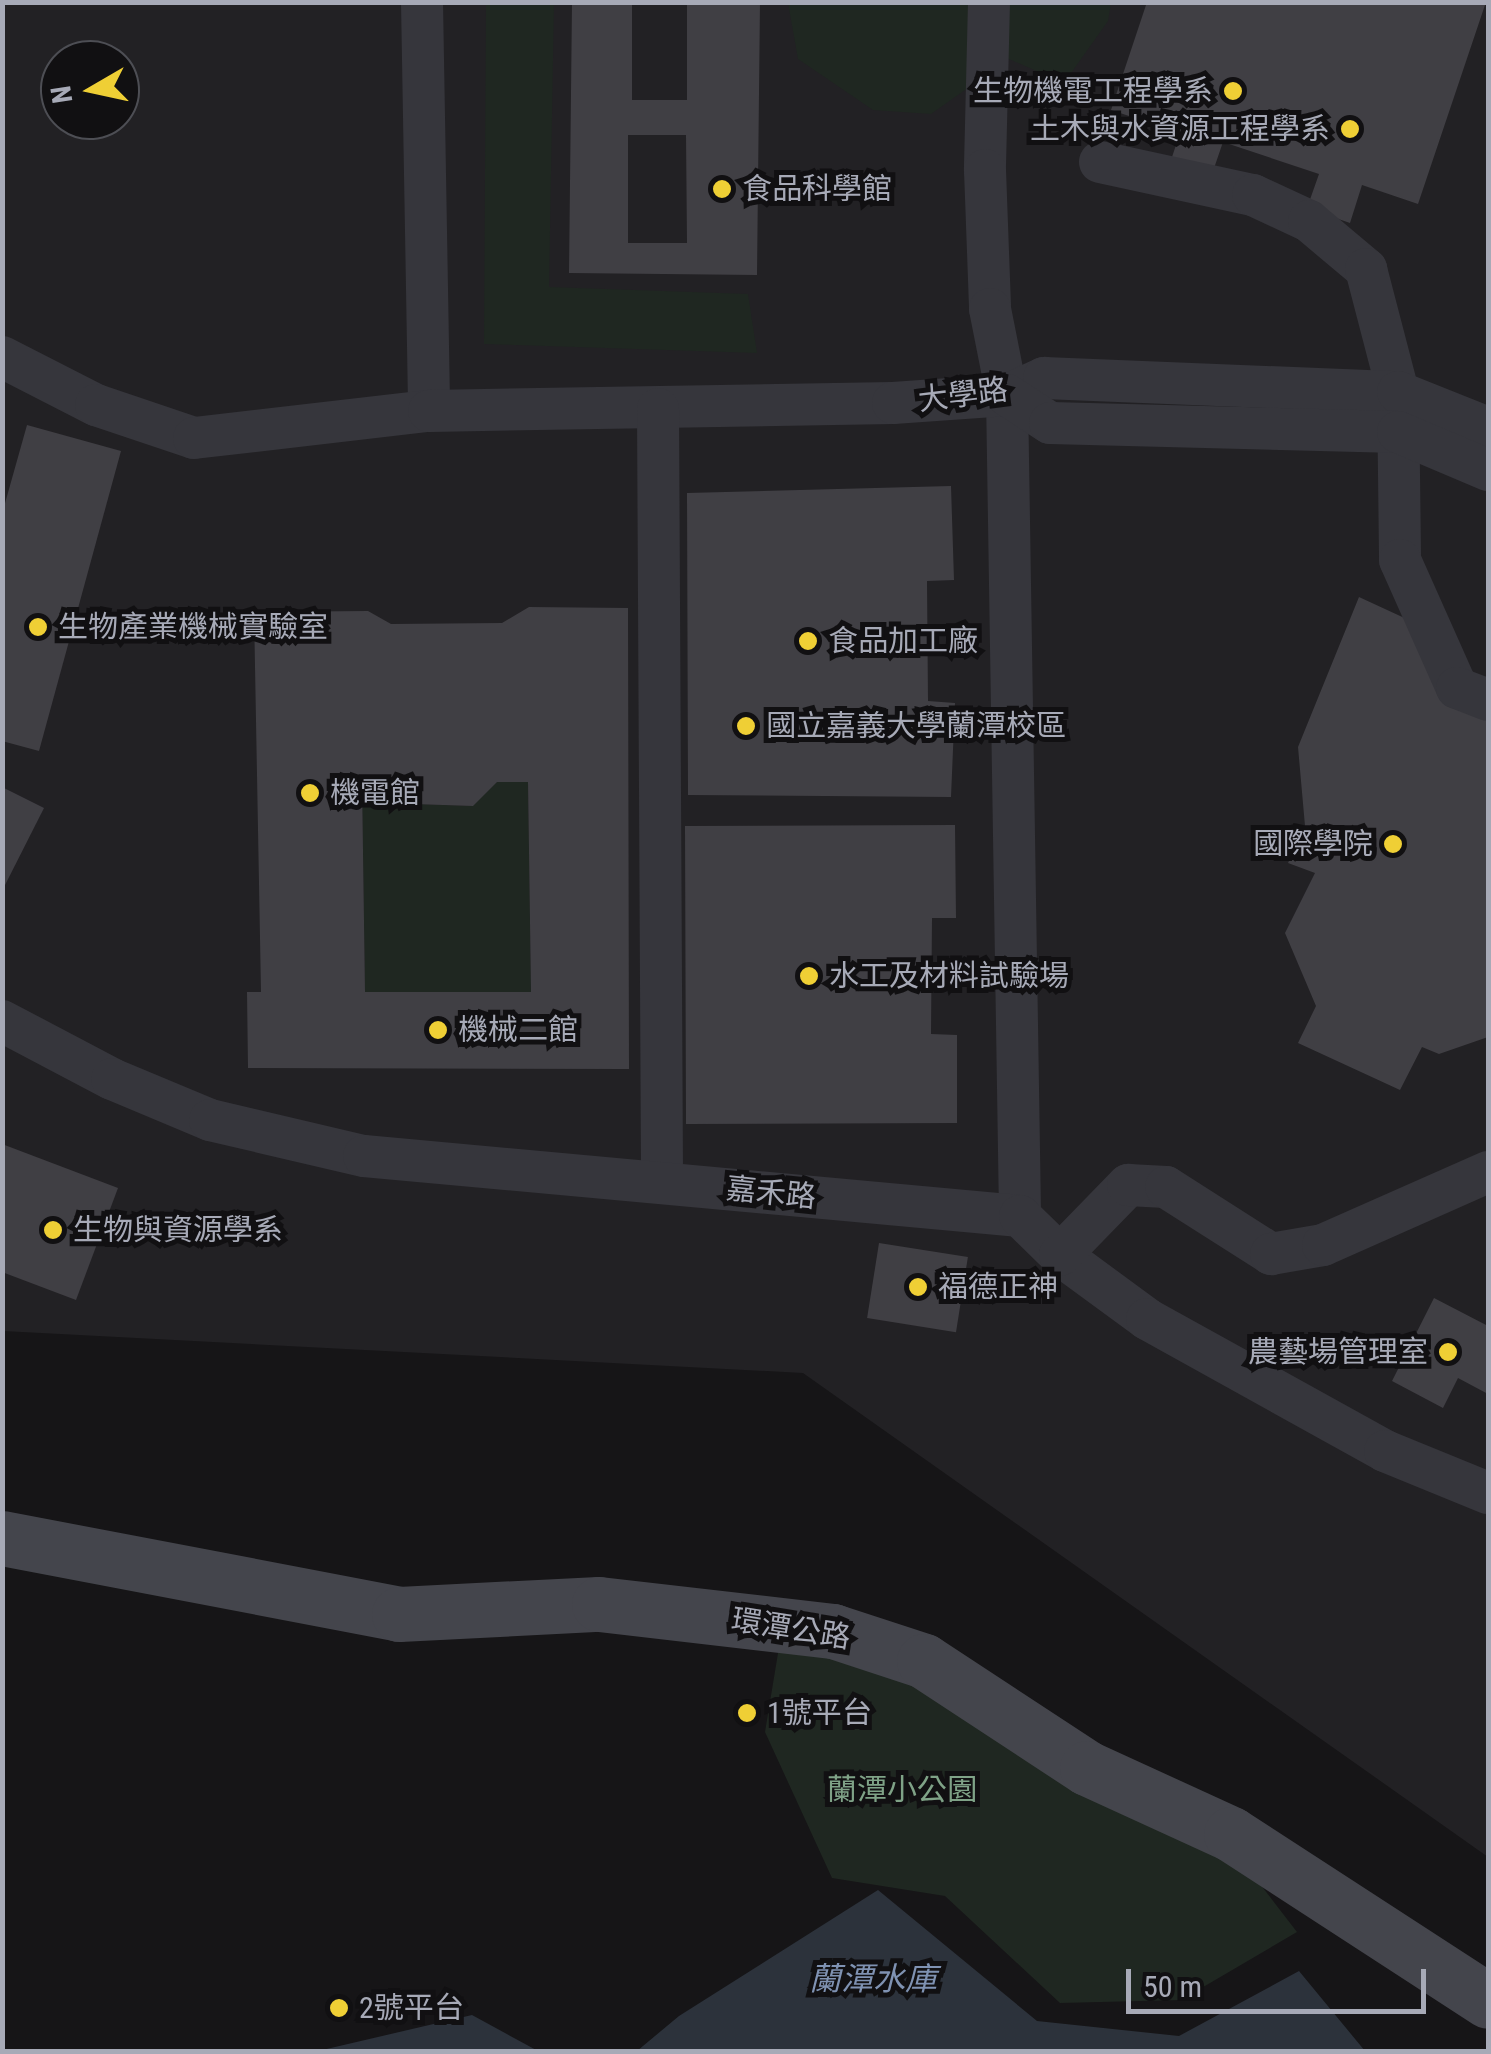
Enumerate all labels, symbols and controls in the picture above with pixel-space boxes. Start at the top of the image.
north arrow [40,40,140,140]
place label: 生物機電工程學系 [973,73,1213,109]
marker: 生物機電工程學系 [1222,80,1244,102]
text: N [44,83,79,106]
place label: 土木與水資源工程學系 [1030,111,1330,147]
marker: 土木與水資源工程學系 [1339,118,1361,140]
place label: 食品科學館 [742,171,892,207]
marker: 食品科學館 [711,178,733,200]
street label: 大學路 [916,372,1010,418]
place label: 生物產業機械實驗室 [58,609,328,645]
marker: 生物產業機械實驗室 [27,616,49,638]
place label: 食品加工廠 [828,623,978,659]
marker: 食品加工廠 [797,630,819,652]
place label: 國立嘉義大學蘭潭校區 [766,708,1066,744]
marker: 國立嘉義大學蘭潭校區 [735,715,757,737]
place label: 機電館 [330,775,420,811]
marker: 機電館 [299,782,321,804]
place label: 國際學院 [1253,826,1373,862]
marker: 國際學院 [1382,833,1404,855]
place label: 水工及材料試驗場 [829,958,1069,994]
marker: 水工及材料試驗場 [798,965,820,987]
place label: 機械二館 [458,1012,578,1048]
marker: 機械二館 [427,1019,449,1041]
street label: 嘉禾路 [724,1170,818,1216]
place label: 生物與資源學系 [73,1212,283,1248]
marker: 生物與資源學系 [42,1219,64,1241]
place label: 福德正神 [938,1269,1058,1305]
marker: 福德正神 [907,1276,929,1298]
place label: 農藝場管理室 [1248,1334,1428,1370]
marker: 農藝場管理室 [1437,1341,1459,1363]
street label: 環潭公路 [729,1602,853,1656]
place label: 1號平台 [767,1695,872,1731]
marker: 1號平台 [736,1702,758,1724]
park label: 蘭潭小公園 [827,1772,977,1808]
scale bar [1131,1949,1431,2011]
water label: 蘭潭水庫 [809,1960,937,1998]
text: 50 m [1143,1969,1202,2004]
place label: 2號平台 [359,1990,464,2026]
marker: 2號平台 [328,1997,350,2019]

